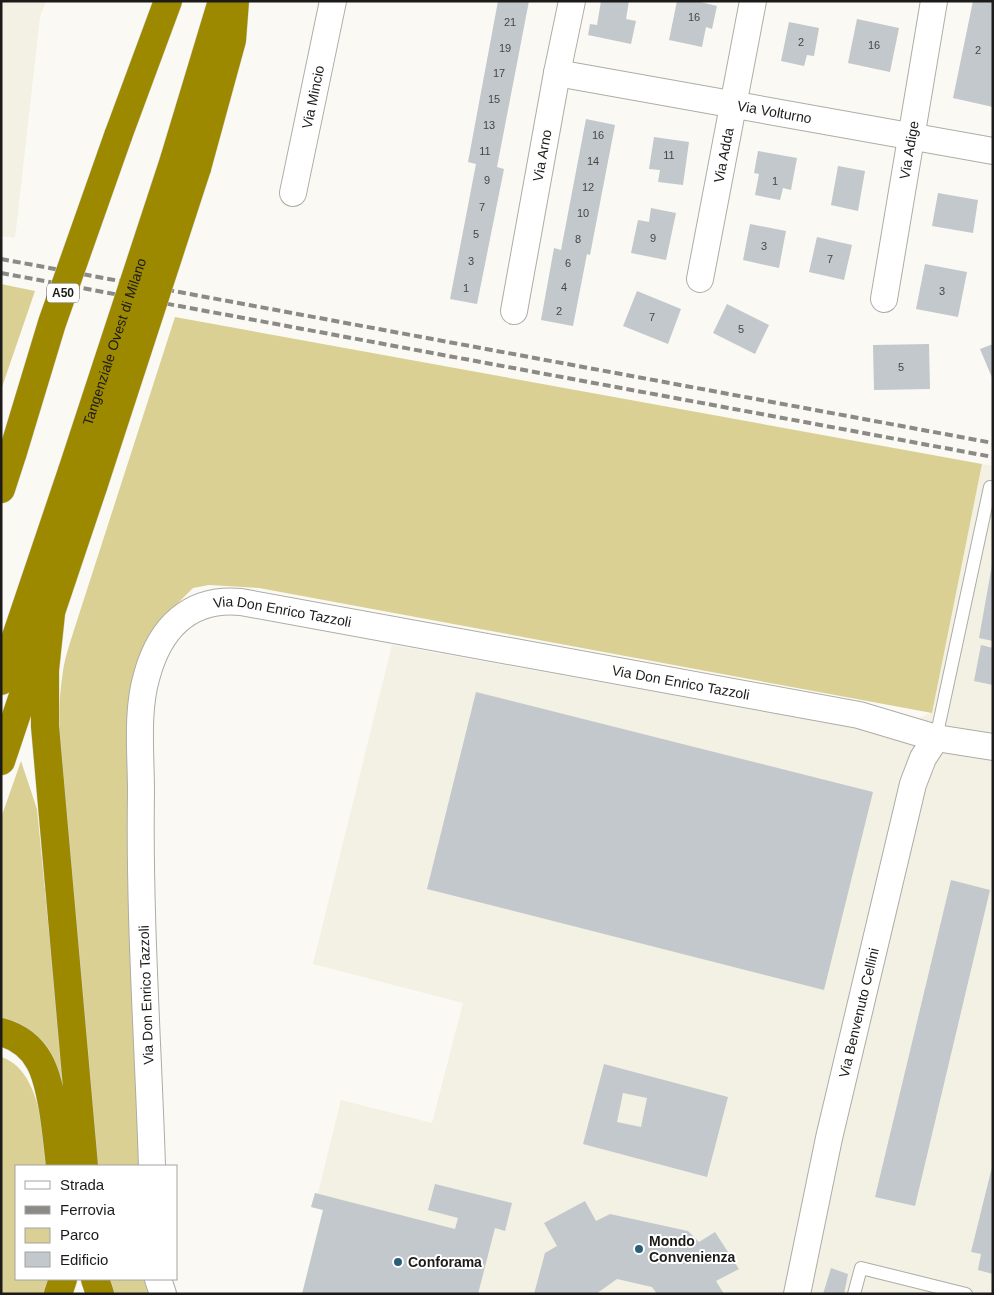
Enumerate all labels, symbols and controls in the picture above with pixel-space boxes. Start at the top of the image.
house number: 16 [688,11,700,23]
house number: 21 [504,16,516,28]
house number: 2 [798,36,804,48]
house number: 16 [868,39,880,51]
house number: 19 [499,42,511,54]
house number: 2 [975,44,981,56]
street label: Via Mincio [299,64,327,130]
house number: 17 [493,67,505,79]
house number: 15 [488,93,500,105]
street label: Via Volturno [736,97,813,126]
house number: 13 [483,119,495,131]
street label: Via Adige [896,119,922,180]
street label: Via Adda [711,126,737,184]
street label: Via Arno [530,128,555,183]
house number: 16 [592,129,604,141]
house number: 11 [479,145,491,157]
house number: 11 [663,149,675,161]
house number: 14 [587,155,599,167]
house number: 9 [484,174,490,186]
house number: 1 [772,175,778,187]
house number: 12 [582,181,594,193]
house number: 7 [479,201,485,213]
house number: 10 [577,207,589,219]
house number: 5 [473,228,479,240]
house number: 9 [650,232,656,244]
house number: 8 [575,233,581,245]
house number: 3 [761,240,767,252]
house number: 7 [827,253,833,265]
house number: 3 [468,255,474,267]
street label: Tangenziale Ovest di Milano [79,256,149,428]
house number: 6 [565,257,571,269]
house number: 4 [561,281,567,293]
house number: 1 [463,282,469,294]
road number: A50 [47,284,79,302]
house number: 3 [939,285,945,297]
house number: 2 [556,305,562,317]
house number: 7 [649,311,655,323]
house number: 5 [738,323,744,335]
house number: 5 [898,361,904,373]
street label: Via Don Enrico Tazzoli [212,593,353,630]
street label: Via Don Enrico Tazzoli [611,662,751,703]
street label: Via Don Enrico Tazzoli [136,925,156,1065]
street label: Via Benvenuto Cellini [836,946,882,1079]
legend [15,1165,178,1280]
text: Strada [60,1176,105,1193]
text: Ferrovia [60,1201,116,1218]
text: Parco [60,1226,99,1243]
place label: Mondo Convenienza [649,1233,736,1265]
marker: Mondo Convenienza [633,1243,645,1255]
text: Edificio [60,1251,108,1268]
place label: Conforama [408,1254,482,1270]
marker: Conforama [392,1256,404,1268]

